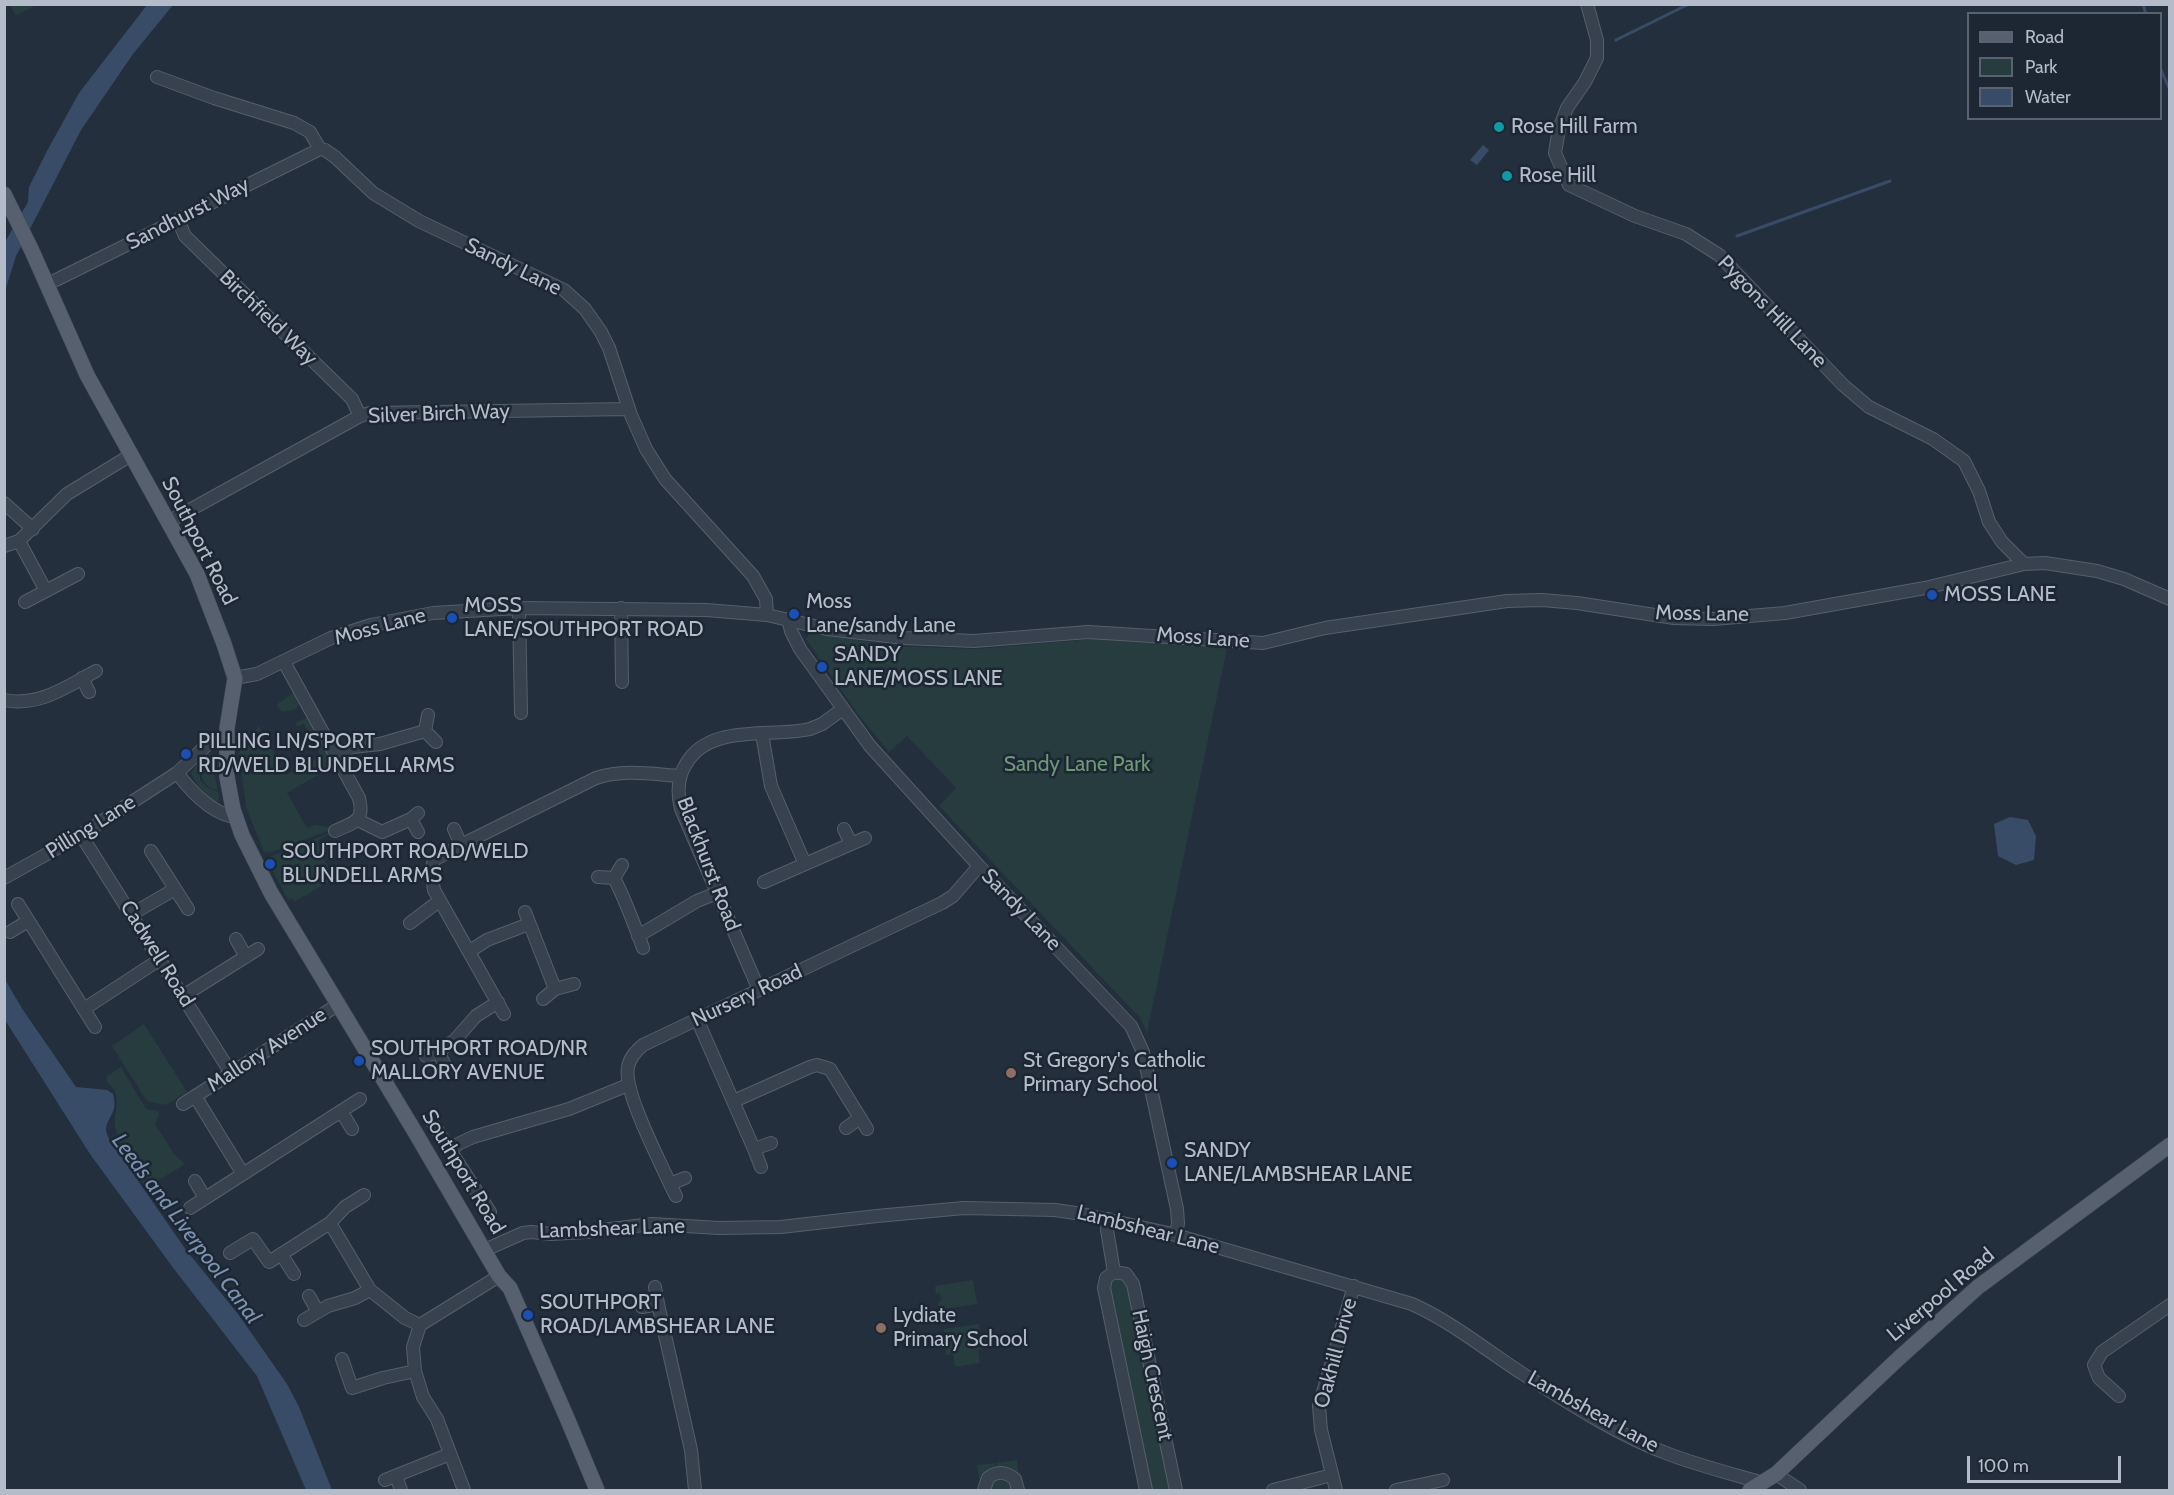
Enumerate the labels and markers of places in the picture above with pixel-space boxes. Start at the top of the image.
place label: Rose Hill Farm [1511,114,1638,140]
marker: Rose Hill Farm [1492,120,1506,134]
place label: Rose Hill [1519,163,1596,189]
marker: Rose Hill [1500,169,1514,183]
place label: MOSS LANE [1944,582,2056,608]
marker: MOSS LANE [1925,588,1939,602]
place label: Moss Lane/sandy Lane [806,589,956,639]
place label: MOSS LANE/SOUTHPORT ROAD [464,593,704,643]
marker: Moss Lane/sandy Lane [787,607,801,621]
marker: MOSS LANE/SOUTHPORT ROAD [445,611,459,625]
place label: SANDY LANE/MOSS LANE [834,642,1003,692]
marker: SANDY LANE/MOSS LANE [815,660,829,674]
place label: PILLING LN/S'PORT RD/WELD BLUNDELL ARMS [198,729,455,779]
marker: PILLING LN/S'PORT RD/WELD BLUNDELL ARMS [179,747,193,761]
place label: SOUTHPORT ROAD/WELD BLUNDELL ARMS [282,839,529,889]
marker: SOUTHPORT ROAD/WELD BLUNDELL ARMS [263,857,277,871]
place label: SOUTHPORT ROAD/NR MALLORY AVENUE [371,1036,588,1086]
place label: St Gregory's Catholic Primary School [1023,1048,1206,1098]
marker: SOUTHPORT ROAD/NR MALLORY AVENUE [352,1054,366,1068]
marker: St Gregory's Catholic Primary School [1004,1066,1018,1080]
place label: SANDY LANE/LAMBSHEAR LANE [1184,1138,1412,1188]
marker: SANDY LANE/LAMBSHEAR LANE [1165,1156,1179,1170]
place label: SOUTHPORT ROAD/LAMBSHEAR LANE [540,1290,775,1340]
place label: Lydiate Primary School [893,1303,1028,1353]
marker: SOUTHPORT ROAD/LAMBSHEAR LANE [521,1308,535,1322]
marker: Lydiate Primary School [874,1321,888,1335]

